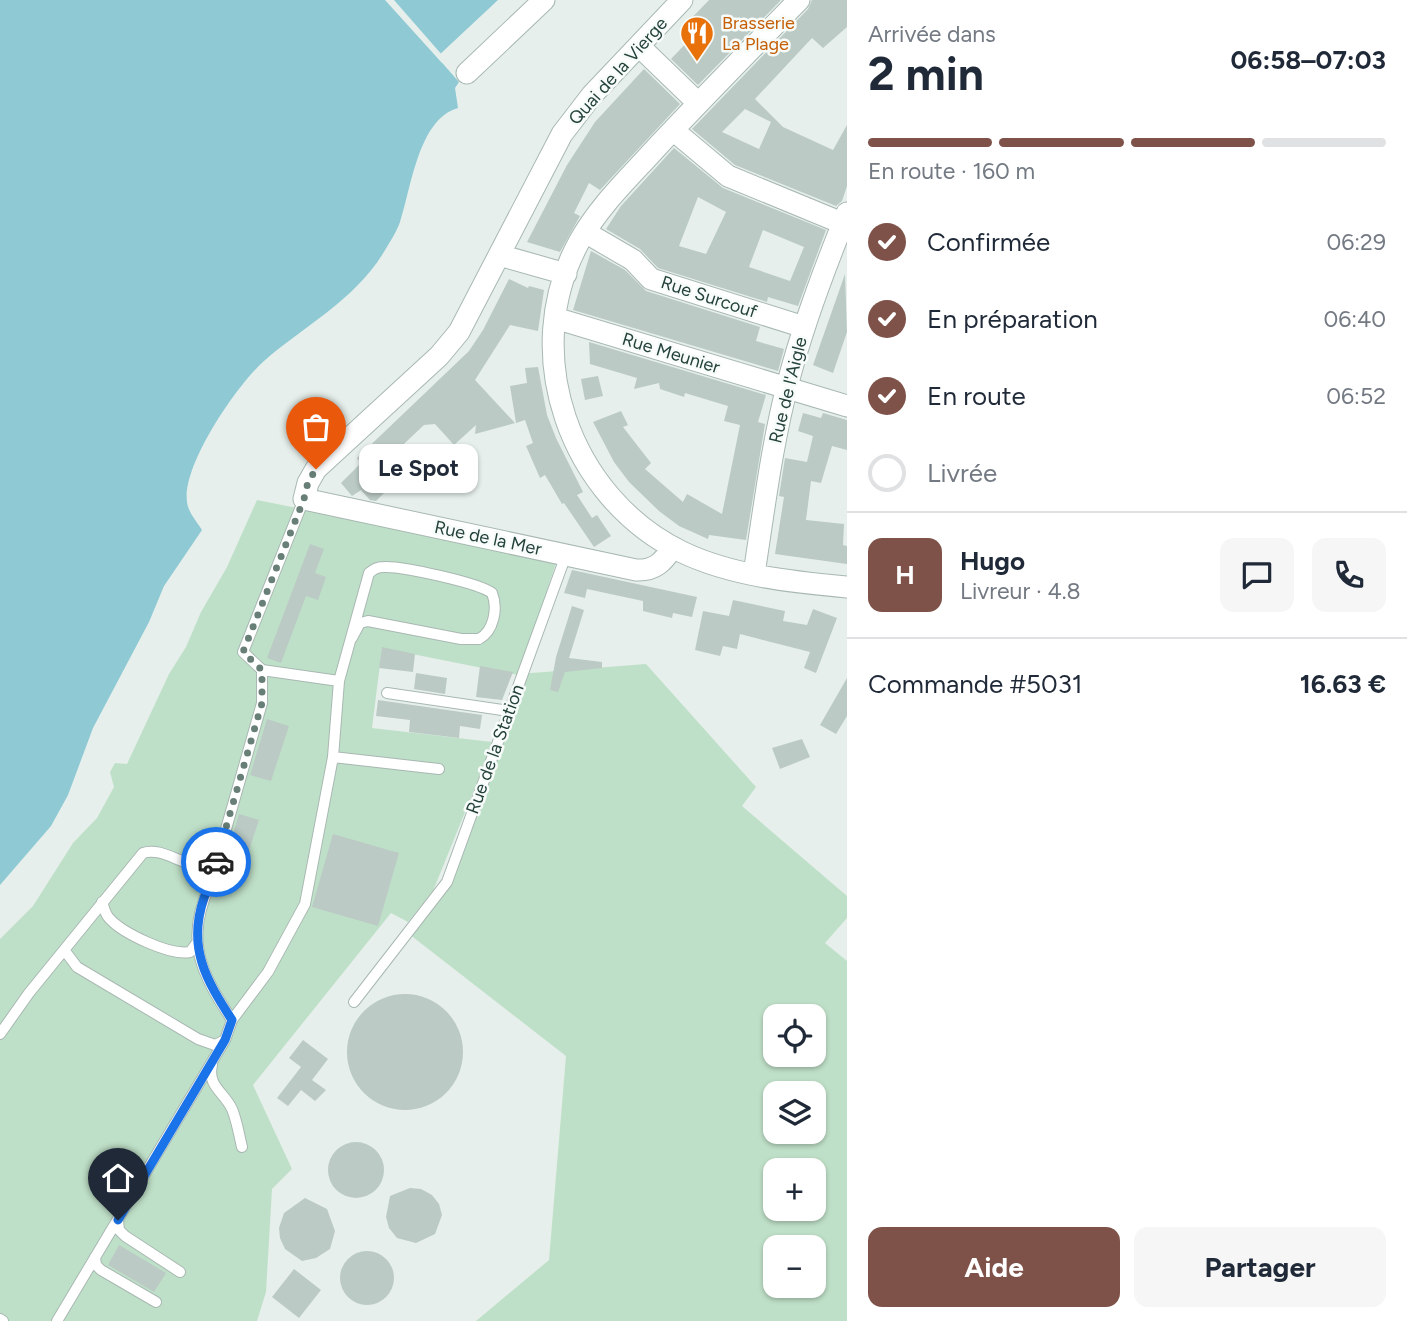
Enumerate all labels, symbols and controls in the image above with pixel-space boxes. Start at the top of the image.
place label: Brasserie La Plage [722,12,795,55]
street label: Quai de la Vierge [564,13,672,129]
restaurant icon: Brasserie La Plage [678,14,716,63]
text: Arrivée dans [868,20,996,48]
text: 06:58–07:03 [1230,44,1386,76]
text: 2 min [868,46,984,102]
text: En route · 160 m [868,157,1035,185]
icon: check [868,223,906,261]
text: Confirmée [927,226,1050,258]
text: 06:29 [1327,228,1386,256]
street label: Rue Surcouf [658,271,760,323]
icon: check [868,300,906,338]
text: En préparation [927,303,1098,335]
text: 06:40 [1323,305,1386,333]
street label: Rue Meunier [620,328,722,378]
street label: Rue de l'Aigle [764,334,812,445]
icon: check [868,377,906,415]
text: En route [927,380,1026,412]
text: 06:52 [1326,382,1386,410]
pin [286,397,346,469]
icon: bag [297,408,335,446]
callout: Le Spot [358,444,477,494]
text: Le Spot [378,454,459,482]
text: Livrée [927,457,997,489]
street label: Rue de la Mer [432,516,544,560]
button: chat [1220,538,1294,612]
button: phone [1312,538,1386,612]
text: Hugo [960,545,1025,577]
text: H [895,559,915,591]
text: Livreur · 4.8 [960,577,1081,605]
text: Commande #5031 [868,668,1083,700]
text: 16.63 € [1300,668,1386,700]
street label: Rue de la Station [461,681,529,817]
courier [181,827,251,897]
icon: car [197,843,235,881]
map controls [763,1004,826,1298]
button: locate [763,1004,826,1067]
button: layers [763,1081,826,1144]
pin [88,1148,148,1220]
button: + [763,1158,826,1221]
icon: home [99,1159,137,1197]
button: Aide [868,1227,1120,1307]
button: Partager [1134,1227,1386,1307]
button: − [763,1235,826,1298]

